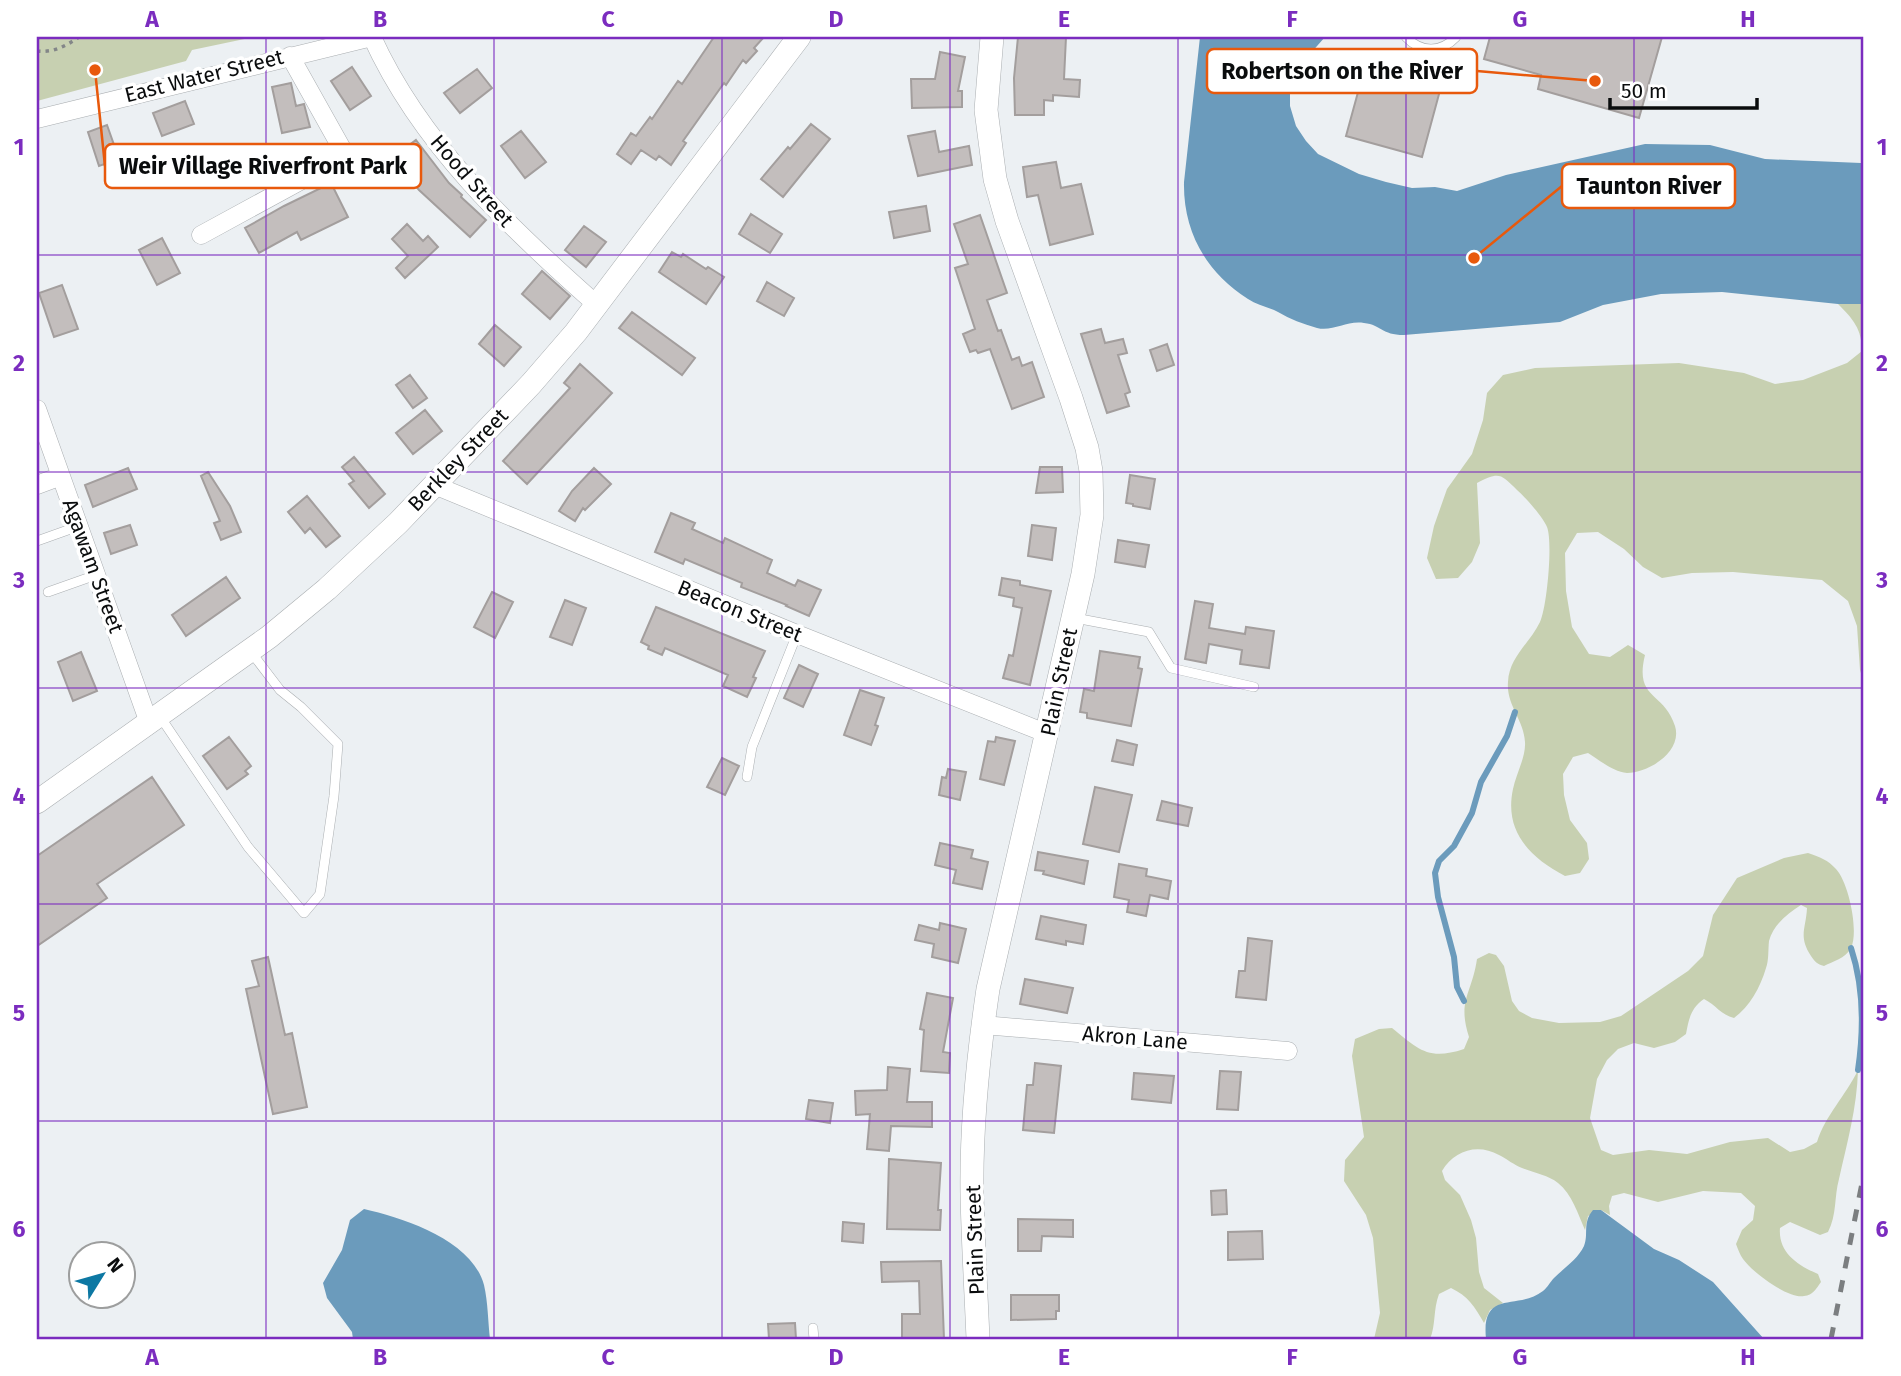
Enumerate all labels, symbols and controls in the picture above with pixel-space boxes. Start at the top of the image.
text: A [144,5,159,33]
text: B [373,5,387,33]
text: C [601,5,615,33]
text: D [829,5,844,33]
text: E [1058,5,1070,33]
text: F [1286,5,1298,33]
text: G [1513,5,1527,33]
text: H [1740,5,1756,33]
street label: East Water Street [122,44,286,108]
callout: Robertson on the River [1207,49,1477,93]
text: Robertson on the River [1221,57,1464,85]
scale bar [1610,66,1758,110]
text: 50 m [1621,78,1667,104]
street label: Hood Street [425,129,519,233]
text: 1 [14,133,24,161]
text: 1 [1877,133,1887,161]
callout: Weir Village Riverfront Park [105,144,421,188]
text: Weir Village Riverfront Park [119,152,407,180]
callout: Taunton River [1562,164,1735,208]
text: Taunton River [1576,172,1722,200]
text: 2 [13,349,25,377]
text: 2 [1876,349,1888,377]
street label: Berkley Street [402,403,514,517]
street label: Agawam Street [57,495,129,637]
text: 3 [12,566,25,594]
text: 3 [1875,566,1888,594]
street label: Beacon Street [674,574,807,648]
street label: Plain Street [1035,625,1083,739]
text: 4 [13,782,26,810]
text: 4 [1876,782,1889,810]
text: 5 [13,999,25,1027]
text: 5 [1876,999,1888,1027]
street label: Akron Lane [1081,1020,1189,1056]
street label: Plain Street [960,1184,990,1296]
text: 6 [13,1215,26,1243]
text: 6 [1876,1215,1889,1243]
north arrow [66,1240,136,1310]
text: N [102,1253,128,1277]
text: A [144,1343,159,1371]
text: B [373,1343,387,1371]
text: C [601,1343,615,1371]
text: D [829,1343,844,1371]
text: E [1058,1343,1070,1371]
text: F [1286,1343,1298,1371]
text: G [1513,1343,1527,1371]
text: H [1740,1343,1756,1371]

